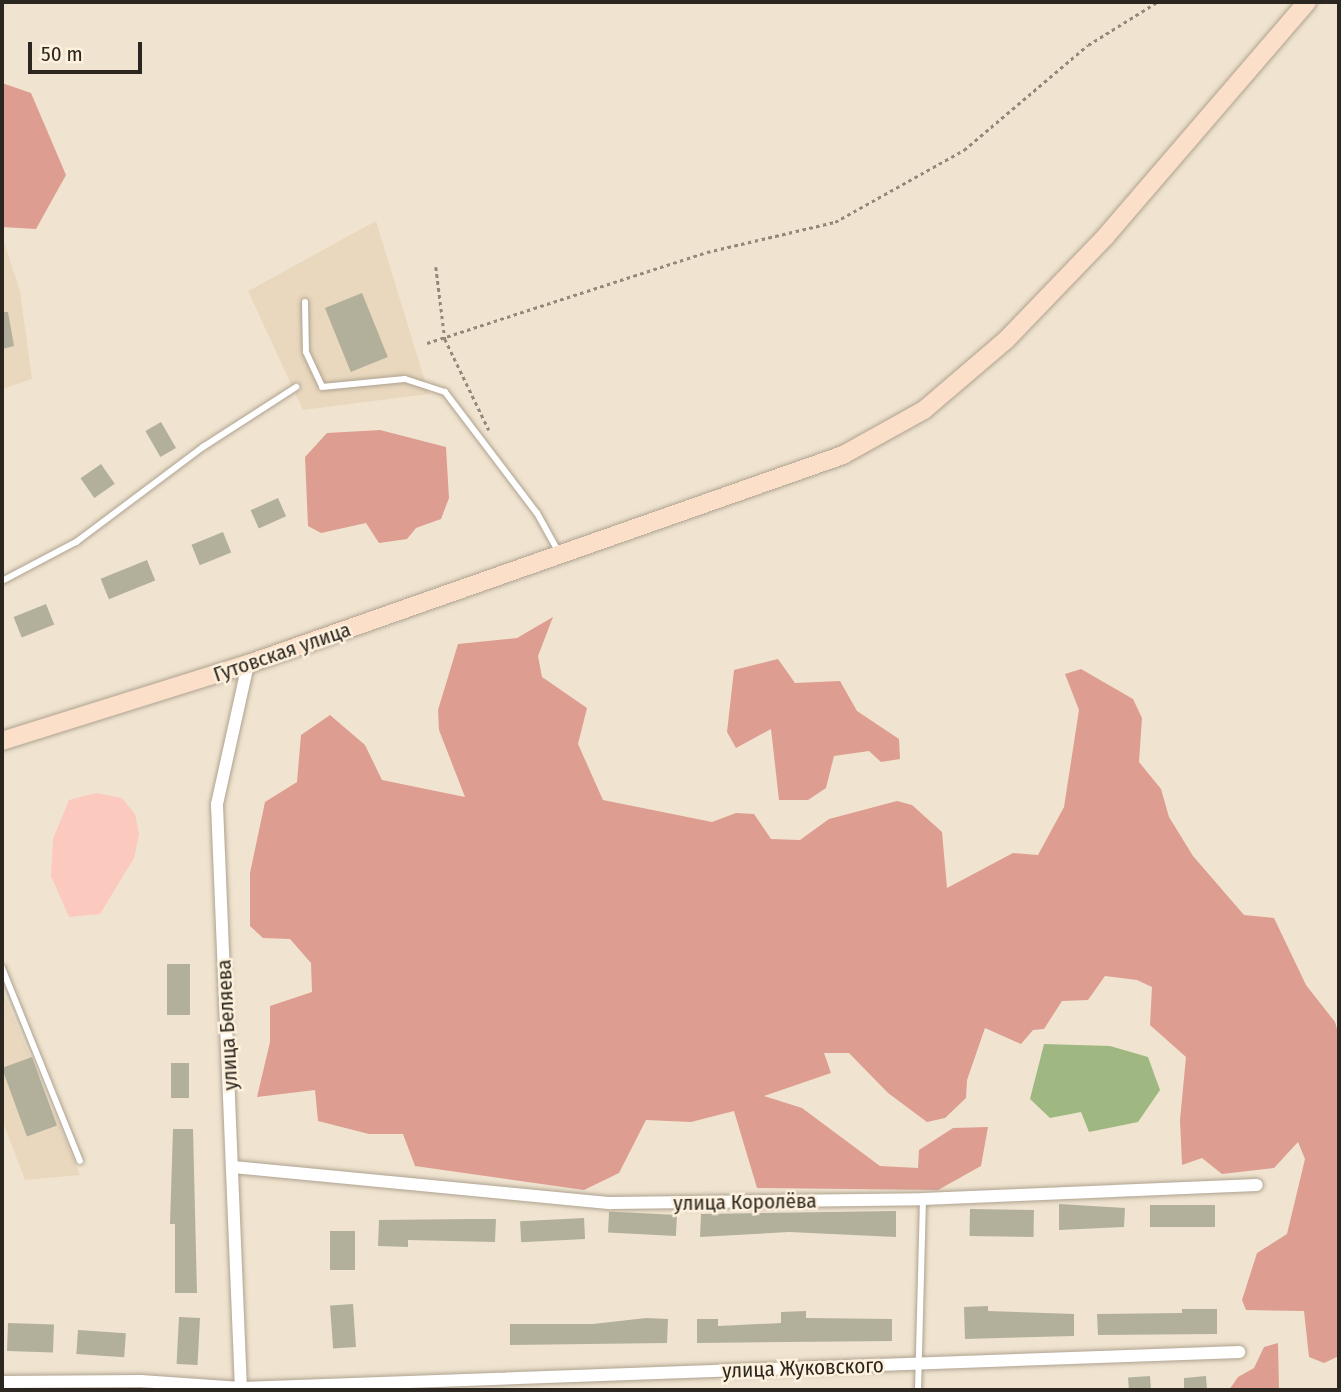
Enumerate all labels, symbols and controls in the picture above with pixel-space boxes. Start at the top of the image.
scale bar [32,28,145,72]
text: 50 m [41,41,83,67]
street label: Гутовская улица [210,617,354,687]
street label: улица Беляева [211,959,243,1091]
street label: улица Королёва [673,1188,817,1216]
street label: улица Жуковского [722,1353,884,1383]

